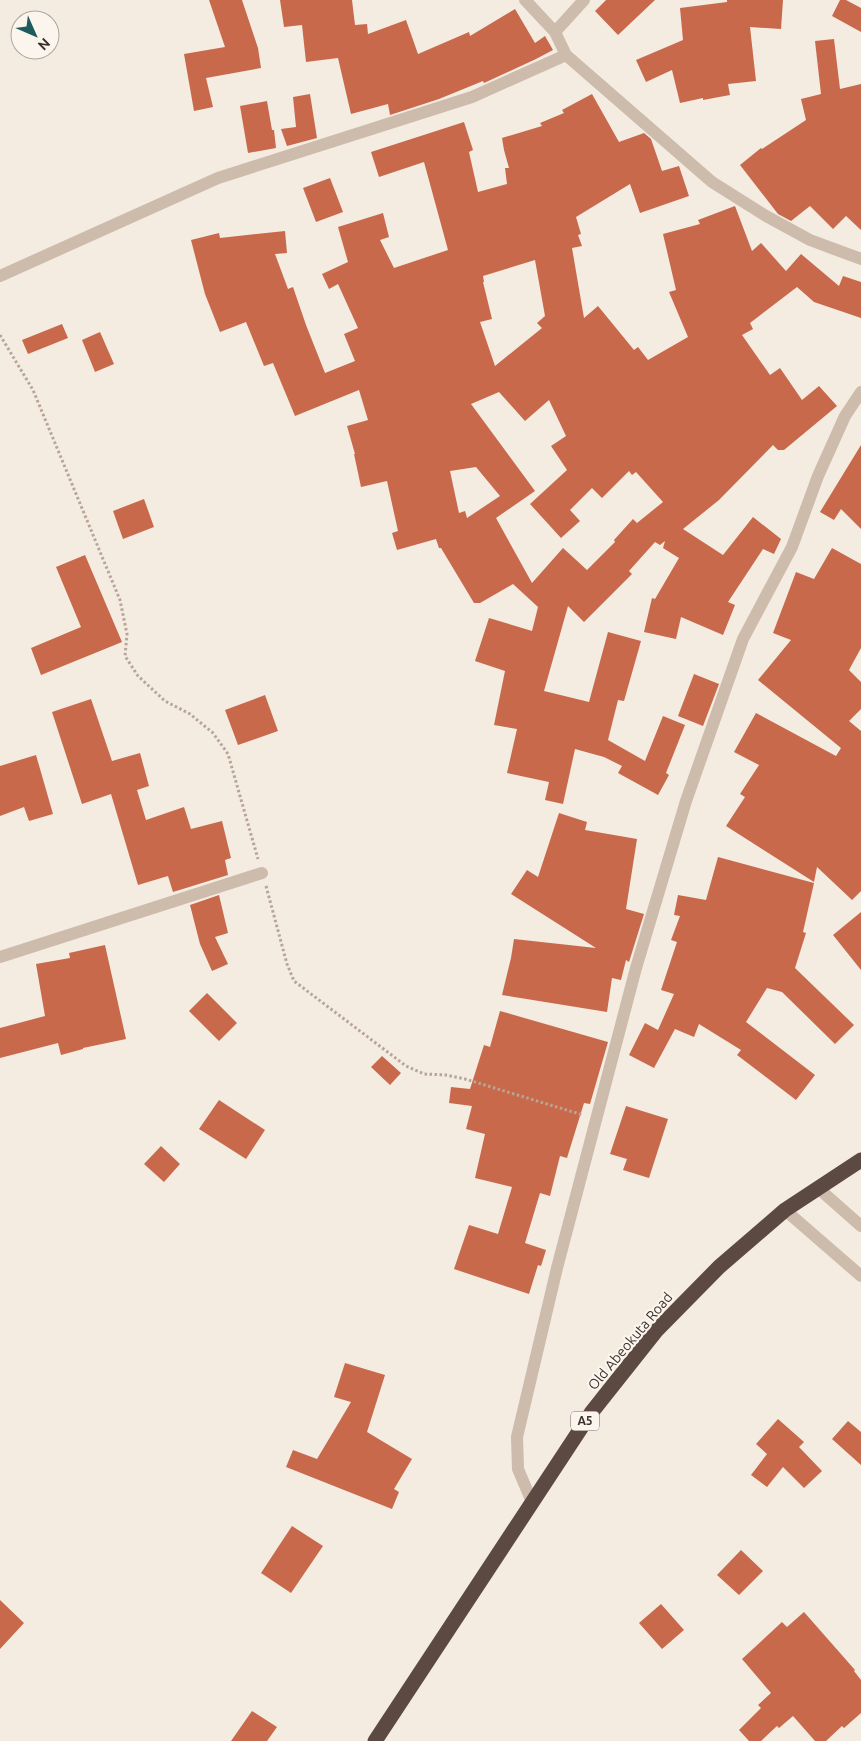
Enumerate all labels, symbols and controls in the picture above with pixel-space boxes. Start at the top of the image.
north arrow [10,10,60,60]
text: N [35,35,54,54]
street label: Old Abeokuta Road [585,1289,675,1393]
road number: A5 [571,1412,599,1430]

